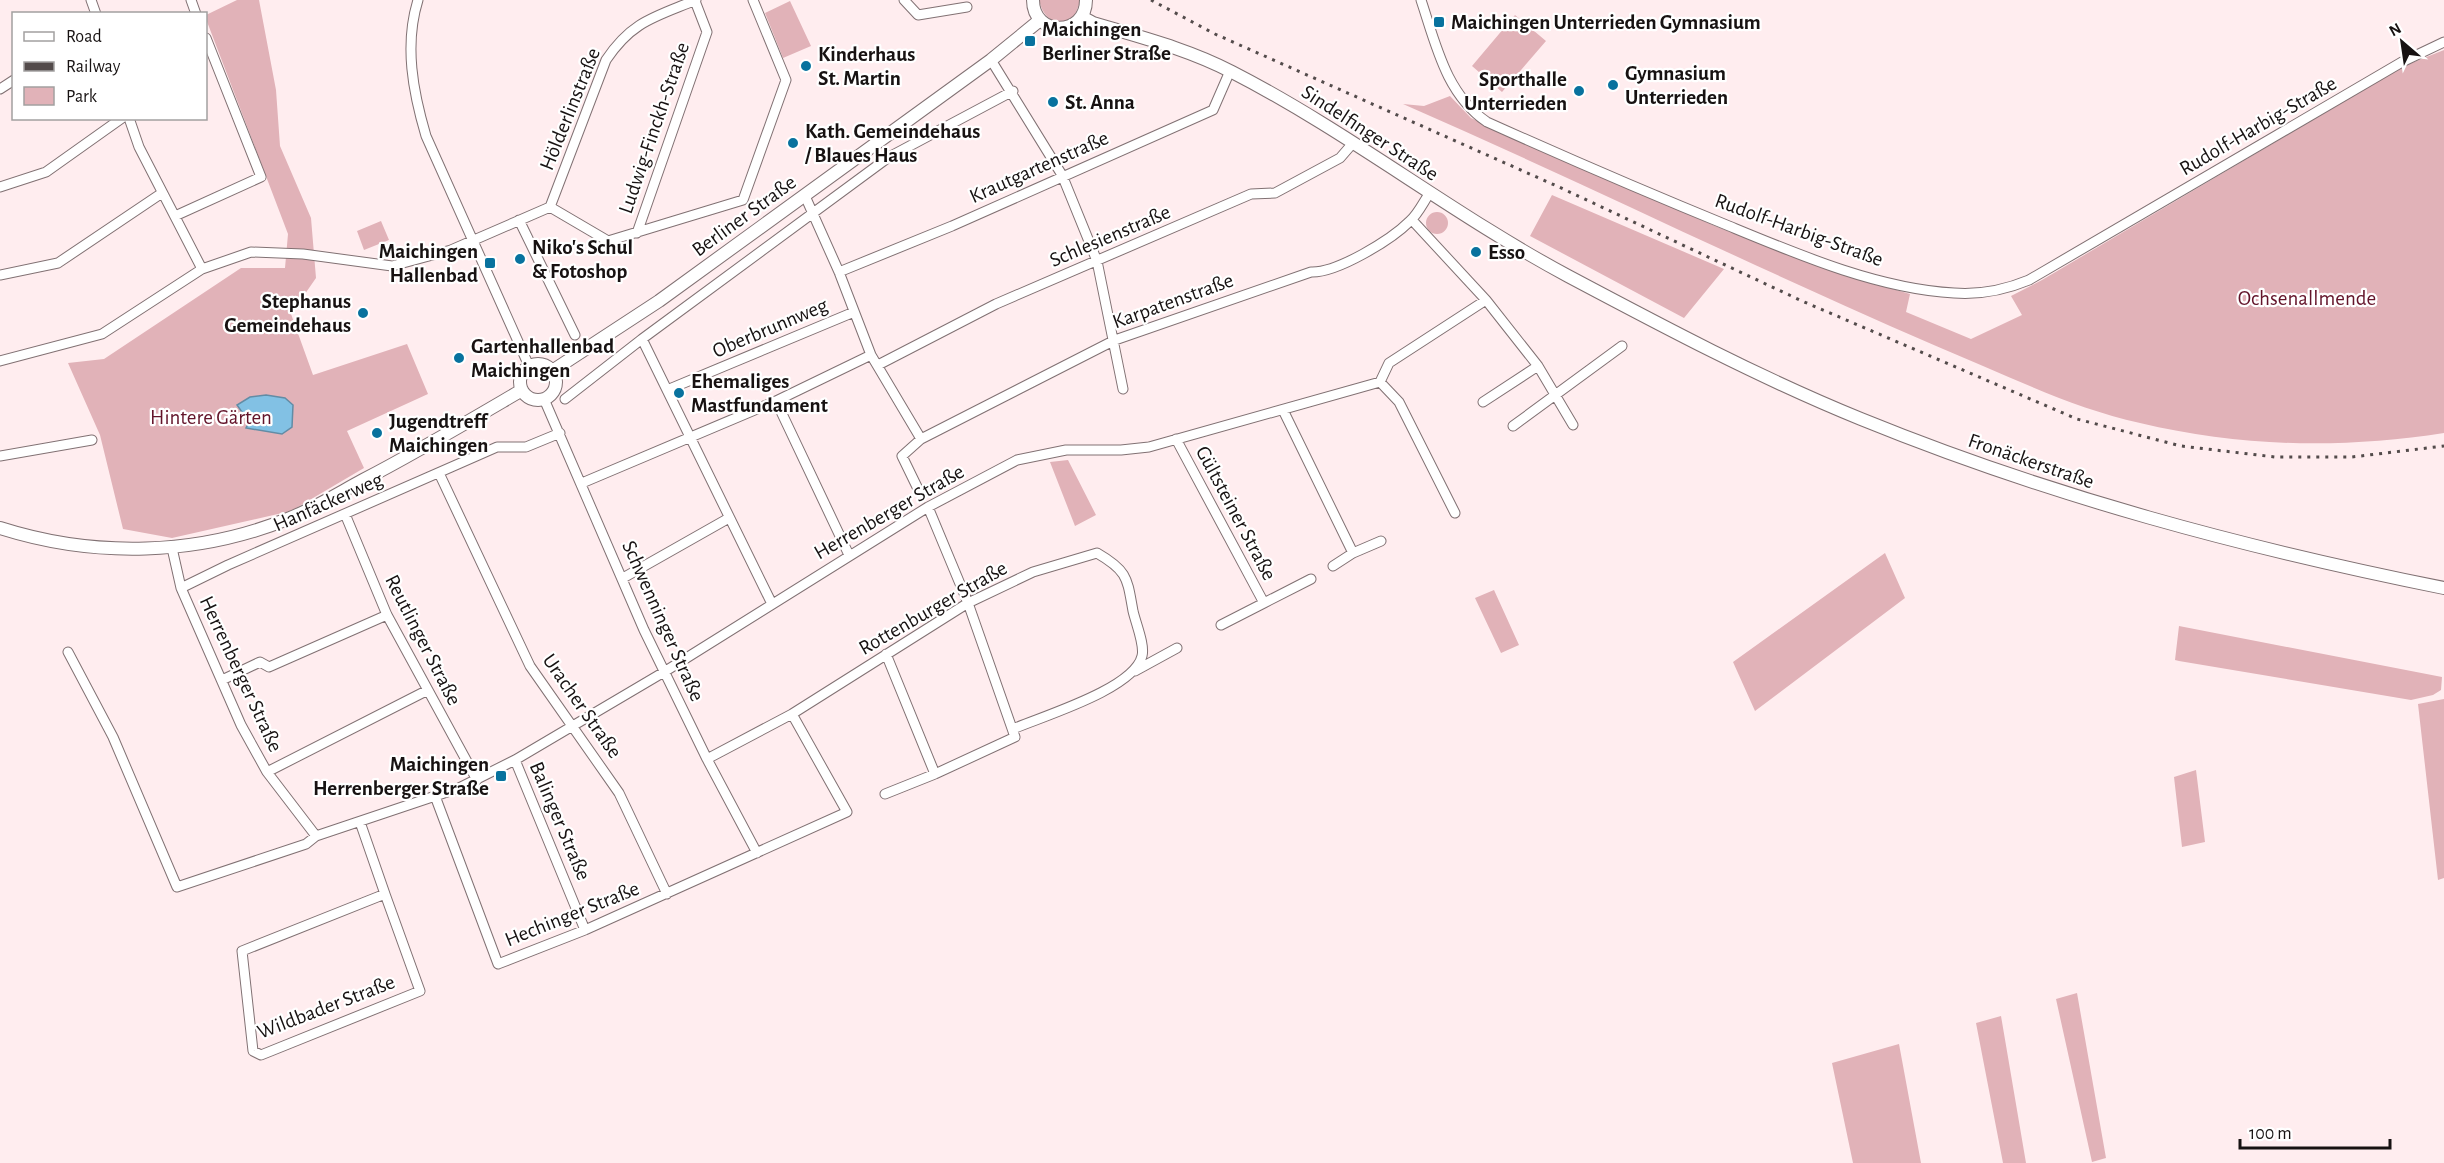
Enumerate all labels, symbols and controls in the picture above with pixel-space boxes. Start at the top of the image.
legend [12,12,207,120]
place label: Maichingen Unterrieden Gymnasium [1451,12,1761,33]
north arrow [2372,12,2432,72]
marker: Maichingen Unterrieden Gymnasium [1432,15,1446,29]
place label: Maichingen Berliner Straße [1042,19,1171,64]
text: N [2386,20,2404,39]
text: Road [66,28,102,46]
marker: Maichingen Berliner Straße [1023,34,1037,48]
street label: Ludwig-Finckh-Straße [615,40,693,216]
place label: Kinderhaus St. Martin [818,44,915,89]
street label: Hölderlinstraße [536,45,604,173]
text: Railway [66,58,121,76]
marker: Kinderhaus St. Martin [799,59,813,73]
place label: Gymnasium Unterrieden [1625,63,1728,108]
place label: Sporthalle Unterrieden [1464,69,1567,114]
street label: Rudolf-Harbig-Straße [2176,73,2340,179]
marker: Gymnasium Unterrieden [1606,78,1620,92]
street label: Sindelfinger Straße [1298,81,1442,185]
marker: Sporthalle Unterrieden [1572,84,1586,98]
text: Park [66,88,98,106]
place label: St. Anna [1065,92,1135,113]
marker: St. Anna [1046,95,1060,109]
place label: Kath. Gemeindehaus / Blaues Haus [804,121,980,166]
street label: Krautgartenstraße [966,127,1112,207]
marker: Kath. Gemeindehaus / Blaues Haus [786,136,800,150]
street label: Berliner Straße [688,171,800,261]
street label: Rudolf-Harbig-Straße [1712,190,1886,270]
street label: Schlesienstraße [1047,201,1173,271]
place label: Niko's Schul & Fotoshop [532,237,633,282]
place label: Maichingen Hallenbad [379,241,478,286]
place label: Esso [1488,242,1525,263]
marker: Esso [1469,245,1483,259]
marker: Niko's Schul & Fotoshop [513,252,527,266]
marker: Maichingen Hallenbad [483,256,497,270]
street label: Karpatenstraße [1110,269,1236,333]
park label: Ochsenallmende [2238,288,2376,309]
place label: Stephanus Gemeindehaus [224,291,351,336]
street label: Oberbrunnweg [709,294,831,362]
marker: Stephanus Gemeindehaus [356,306,370,320]
place label: Gartenhallenbad Maichingen [471,336,614,381]
marker: Gartenhallenbad Maichingen [452,351,466,365]
place label: Ehemaliges Mastfundament [691,371,828,416]
marker: Ehemaliges Mastfundament [672,386,686,400]
park label: Hintere Gärten [150,407,272,428]
place label: Jugendtreff Maichingen [389,411,489,456]
marker: Jugendtreff Maichingen [370,426,384,440]
street label: Fronäckerstraße [1965,430,2097,492]
street label: Gültsteiner Straße [1192,442,1280,584]
street label: Herrenberger Straße [810,461,968,563]
street label: Hanfäckerweg [270,468,387,535]
street label: Schwenninger Straße [618,538,708,704]
street label: Rottenburger Straße [855,557,1011,659]
street label: Reutlinger Straße [381,571,465,709]
street label: Herrenberger Straße [196,593,286,755]
street label: Uracher Straße [538,650,626,762]
place label: Maichingen Herrenberger Straße [313,754,489,799]
street label: Balinger Straße [526,759,594,883]
marker: Maichingen Herrenberger Straße [494,769,508,783]
street label: Hechinger Straße [502,877,642,951]
street label: Wildbader Straße [254,971,398,1043]
scale bar [2240,1112,2390,1150]
text: 100 m [2249,1125,2292,1143]

